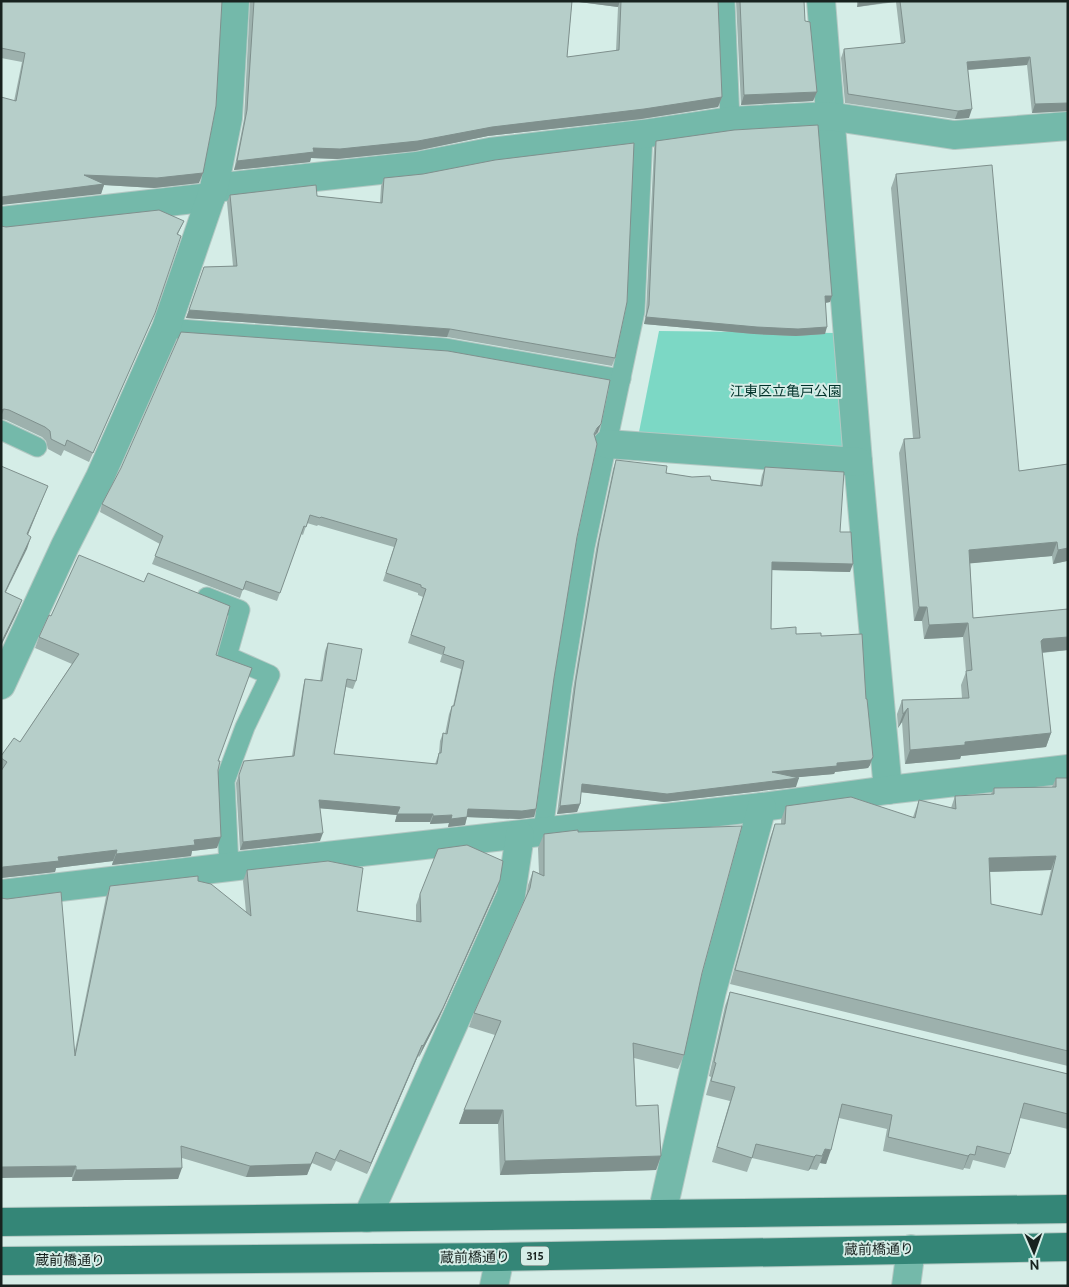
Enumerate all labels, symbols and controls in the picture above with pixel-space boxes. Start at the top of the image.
park label: 江東区立亀戸公園 [730,382,842,400]
north arrow [1009,1227,1059,1277]
street label: 蔵前橋通り [844,1239,914,1259]
road number: 315 [521,1246,549,1266]
street label: 蔵前橋通り [440,1247,510,1267]
street label: 蔵前橋通り [35,1251,105,1269]
text: N [1029,1256,1040,1274]

